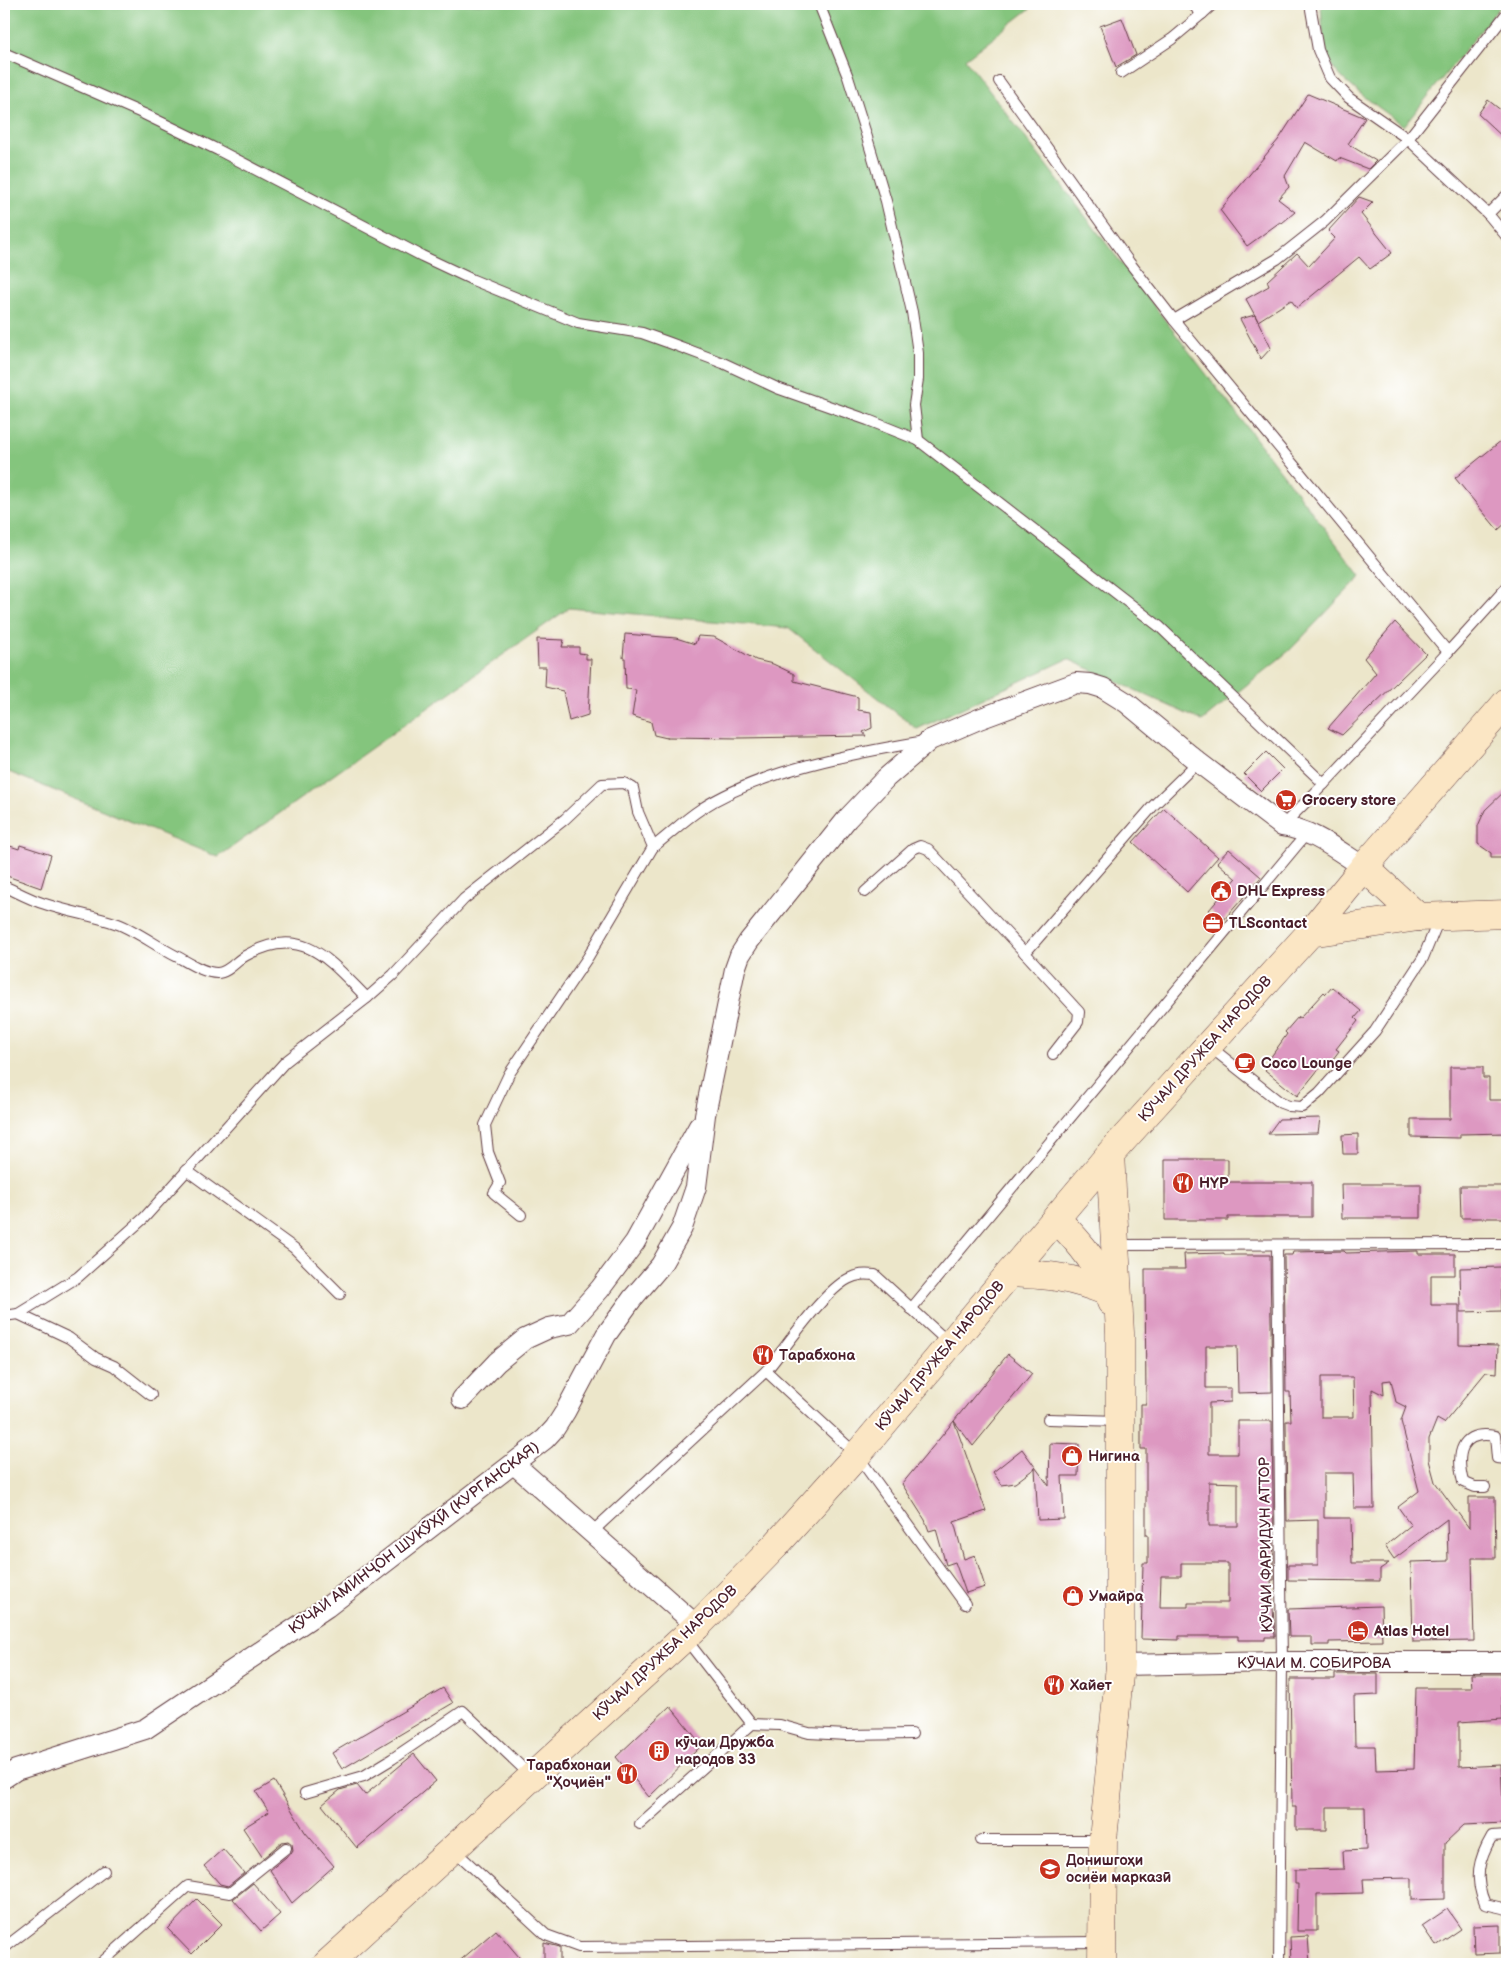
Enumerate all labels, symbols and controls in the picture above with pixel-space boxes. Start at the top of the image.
supermarket icon: Grocery store [1274,788,1298,812]
place label: Grocery store [1302,791,1396,810]
public building icon: DHL Express [1209,879,1233,903]
place label: DHL Express [1237,882,1325,901]
office icon: TLScontact [1201,911,1225,935]
place label: TLScontact [1229,914,1307,933]
street label: КӮЧАИ ДРУЖБА НАРОДОВ [1134,972,1276,1126]
cafe icon: Coco Lounge [1233,1051,1257,1075]
place label: Coco Lounge [1261,1054,1352,1073]
restaurant icon: HYP [1171,1171,1195,1195]
place label: HYP [1199,1174,1229,1193]
street label: КӮЧАИ ДРУЖБА НАРОДОВ [872,1277,1009,1435]
restaurant icon: Тарабхона [751,1343,775,1367]
place label: Тарабхона [779,1346,855,1365]
street label: КӮЧАИ АМИНҶОН ШУКӮҲӢ (КУРГАНСКАЯ) [285,1437,543,1639]
shop icon: Нигина [1060,1444,1084,1468]
place label: Нигина [1088,1447,1140,1466]
street label: КӮЧАИ ФАРИДУН АТТОР [1255,1456,1277,1633]
street label: КӮЧАИ ДРУЖБА НАРОДОВ [589,1581,741,1725]
shop icon: Умайра [1061,1584,1085,1608]
place label: Умайра [1089,1587,1144,1606]
hotel icon: Atlas Hotel [1346,1619,1370,1643]
place label: Atlas Hotel [1373,1622,1449,1641]
street label: КӮЧАИ М. СОБИРОВА [1237,1654,1392,1673]
restaurant icon: Хайет [1042,1673,1066,1697]
place label: Хайет [1069,1676,1113,1695]
place label: кӯчаи Дружба народов 33 [675,1733,774,1769]
building icon: кӯчаи Дружба народов 33 [647,1739,671,1763]
place label: Тарабхонаи "Ҳоҷиён" [526,1756,611,1792]
restaurant icon: Тарабхонаи "Ҳоҷиён" [615,1762,639,1786]
place label: Донишгоҳи осиёи марказӣ [1066,1851,1171,1887]
school or university icon: Донишгоҳи осиёи марказӣ [1038,1857,1062,1881]

